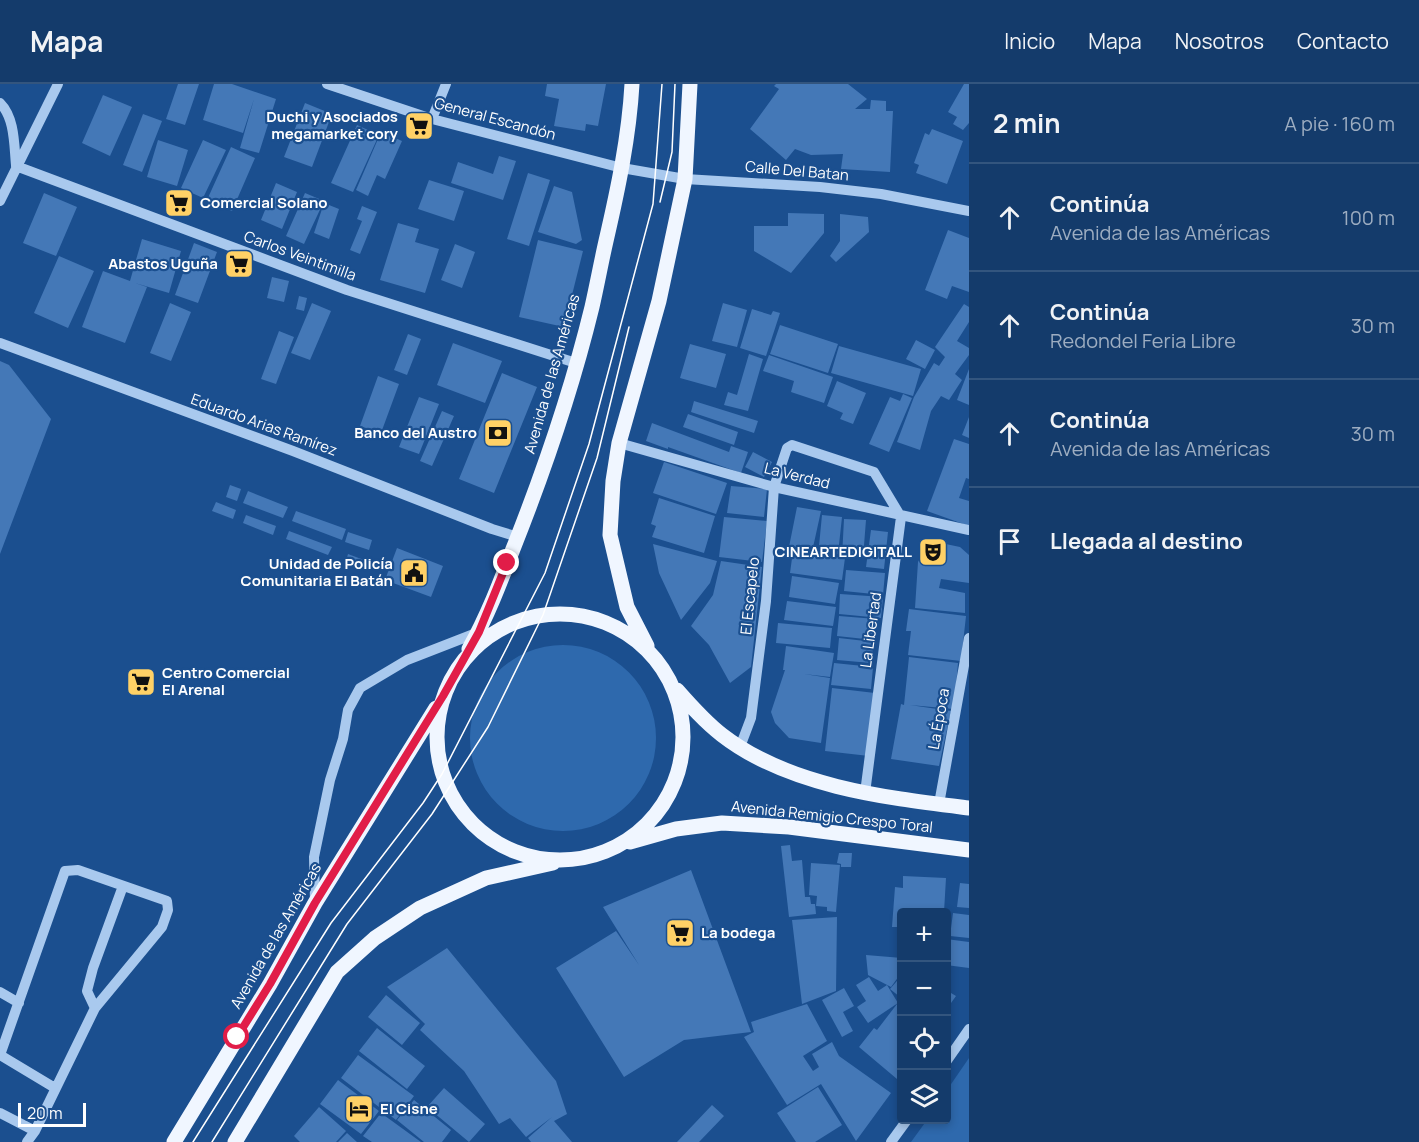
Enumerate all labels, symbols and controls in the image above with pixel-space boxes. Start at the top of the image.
text: Mapa [30,22,103,60]
text: Inicio [1004,27,1055,55]
text: Mapa [1088,27,1142,55]
text: Nosotros [1175,27,1264,55]
text: Contacto [1297,27,1389,55]
street label: General Escandón [432,92,558,145]
text: 2 min [993,105,1061,141]
place label: Duchi y Asociados megamarket cory [266,106,399,144]
supermarket icon: Duchi y Asociados megamarket cory [403,110,435,142]
text: A pie · 160 m [1284,110,1395,137]
street label: Calle Del Batan [744,156,850,185]
supermarket icon: Comercial Solano [163,187,195,219]
text: Continúa [1050,189,1150,219]
place label: Comercial Solano [200,192,328,213]
icon: ahead [993,201,1026,234]
text: 100 m [1342,204,1395,231]
text: Avenida de las Américas [1050,219,1270,246]
street label: Carlos Veintimilla [241,225,359,286]
supermarket icon: Abastos Uguña [223,248,255,280]
place label: Abastos Uguña [108,253,218,274]
street label: Avenida de las Américas [519,291,584,456]
text: Continúa [1050,297,1150,327]
icon: ahead [993,309,1026,342]
text: 30 m [1351,312,1395,339]
text: Redondel Feria Libre [1050,327,1236,354]
street label: Eduardo Arias Ramírez [188,388,340,461]
text: Continúa [1050,405,1150,435]
bank icon: Banco del Austro [482,417,514,449]
icon: ahead [993,417,1026,450]
text: 30 m [1351,420,1395,447]
place label: Banco del Austro [354,422,477,443]
text: Avenida de las Américas [1050,435,1270,462]
street label: La Verdad [762,457,832,494]
icon: arrive [993,525,1026,558]
text: Llegada al destino [1050,526,1243,556]
theatre icon: CINEARTEDIGITALL [917,536,949,568]
place label: CINEARTEDIGITALL [775,541,912,562]
route end [493,549,519,575]
place label: Unidad de Policía Comunitaria El Batán [241,553,393,591]
street label: El Escapelo [735,556,764,636]
public building icon: Unidad de Policía Comunitaria El Batán [398,557,430,589]
street label: La Libertad [855,591,886,669]
place label: Centro Comercial El Arenal [162,662,290,700]
supermarket icon: Centro Comercial El Arenal [125,666,157,698]
street label: La Época [923,687,954,751]
street label: Avenida Remigio Crespo Toral [730,795,934,838]
street label: Avenida de las Américas [225,859,326,1013]
map controls [897,908,951,1124]
button: + [897,908,951,962]
supermarket icon: La bodega [664,917,696,949]
place label: La bodega [701,922,775,943]
button: − [897,962,951,1016]
button: locate [897,1016,951,1070]
route start [223,1023,249,1049]
button: layers [897,1070,951,1124]
hotel icon: El Cisne [343,1093,375,1125]
place label: El Cisne [380,1098,438,1119]
scale bar [18,1100,86,1128]
text: 20 m [27,1102,63,1124]

